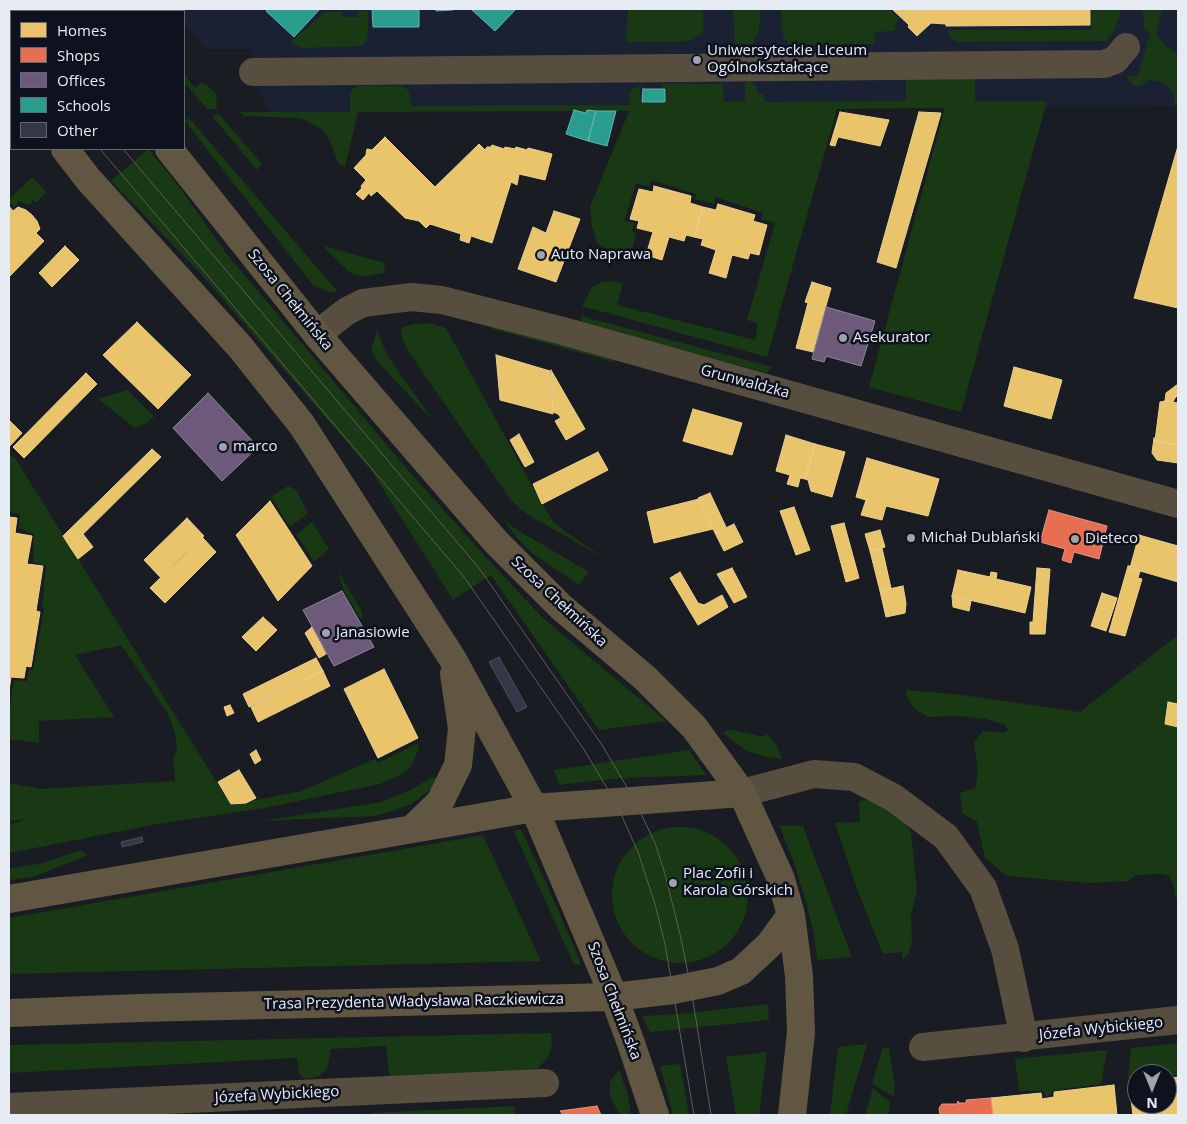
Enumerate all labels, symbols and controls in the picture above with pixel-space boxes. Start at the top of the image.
legend [10,10,185,150]
text: Homes [57,20,107,40]
place label: Uniwersyteckie Liceum Ogólnokształcące [707,42,867,77]
text: Shops [57,45,100,65]
marker: Uniwersyteckie Liceum Ogólnokształcące [691,54,703,66]
text: Offices [57,70,105,90]
text: Schools [57,95,111,115]
text: Other [57,120,98,140]
street label: Szosa Chełmińska [244,246,336,354]
place label: Auto Naprawa [551,246,651,264]
marker: Auto Naprawa [535,249,547,261]
place label: Asekurator [853,329,930,347]
marker: Asekurator [837,332,849,344]
street label: Grunwaldzka [698,361,792,403]
place label: marco [233,438,278,456]
marker: marco [217,441,229,453]
place label: Michał Dublański [921,529,1040,547]
place label: Dieteco [1085,530,1138,548]
marker: Michał Dublański [905,532,917,544]
marker: Dieteco [1069,533,1081,545]
street label: Szosa Chełmińska [507,553,611,651]
place label: Janasiowie [336,624,410,642]
marker: Janasiowie [320,627,332,639]
place label: Plac Zofii i Karola Górskich [683,865,793,900]
marker: Plac Zofii i Karola Górskich [667,877,679,889]
street label: Szosa Chełmińska [583,940,645,1062]
street label: Trasa Prezydenta Władysława Raczkiewicza [264,990,564,1014]
street label: Józefa Wybickiego [1038,1014,1164,1044]
north arrow [1127,1064,1177,1114]
street label: Józefa Wybickiego [214,1083,340,1107]
text: N [1146,1094,1158,1113]

